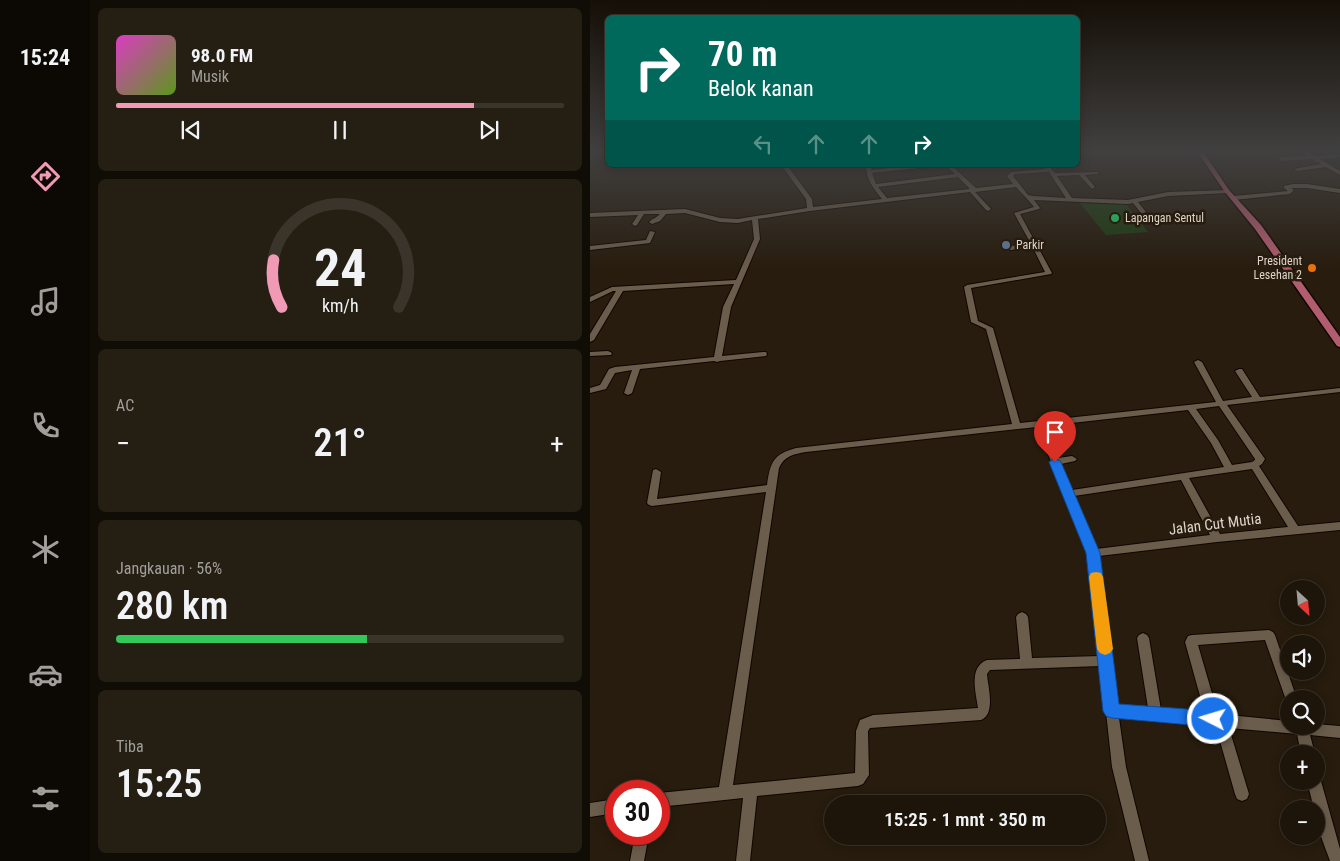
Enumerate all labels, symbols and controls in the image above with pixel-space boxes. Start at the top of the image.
text: 70 m [708,34,777,75]
icon: right [625,35,690,100]
text: 98.0 FM [191,44,253,67]
text: 15:24 [20,45,70,70]
text: Musik [191,67,229,86]
text: Belok kanan [708,76,814,101]
icon: previous [177,116,205,144]
icon: pause [326,116,354,144]
icon: next [475,116,503,144]
icon: left [749,130,777,158]
icon: ahead [802,130,830,158]
icon: ahead [855,130,883,158]
icon: right [908,130,936,158]
icon: directions [28,159,63,194]
place label: Lapangan Sentul [1125,211,1204,225]
marker: Lapangan Sentul [1109,212,1121,224]
text: 24 [314,238,366,299]
place label: Parkir [1016,238,1044,252]
marker: Parkir [1000,239,1012,251]
place label: President Lesehan 2 [1254,254,1302,282]
marker: President Lesehan 2 [1306,262,1318,274]
icon: music [28,284,63,319]
text: km/h [322,295,358,316]
text: AC [116,396,134,415]
icon: phone [28,408,63,443]
pin [1034,411,1076,462]
icon: arrive [1041,418,1069,446]
text: 21° [314,421,366,465]
text: − [116,427,130,460]
text: + [550,427,564,460]
street label: Jalan Cut Mutia [1168,509,1262,539]
icon: climate [28,532,63,567]
text: Jangkauan · 56% [116,559,222,578]
north arrow [1280,580,1325,625]
map controls [1280,580,1325,845]
text: 280 km [116,584,228,628]
button: sound [1280,635,1325,680]
icon: car [28,657,63,692]
button: search [1280,690,1325,735]
position arrow [1186,692,1238,744]
text: Tiba [116,737,144,756]
button: + [1280,745,1325,790]
text: 15:25 [116,762,202,806]
speed limit sign: 30 [605,780,670,845]
icon: filters [28,781,63,816]
button: − [1280,800,1325,845]
text: 15:25 · 1 mnt · 350 m [884,808,1046,831]

